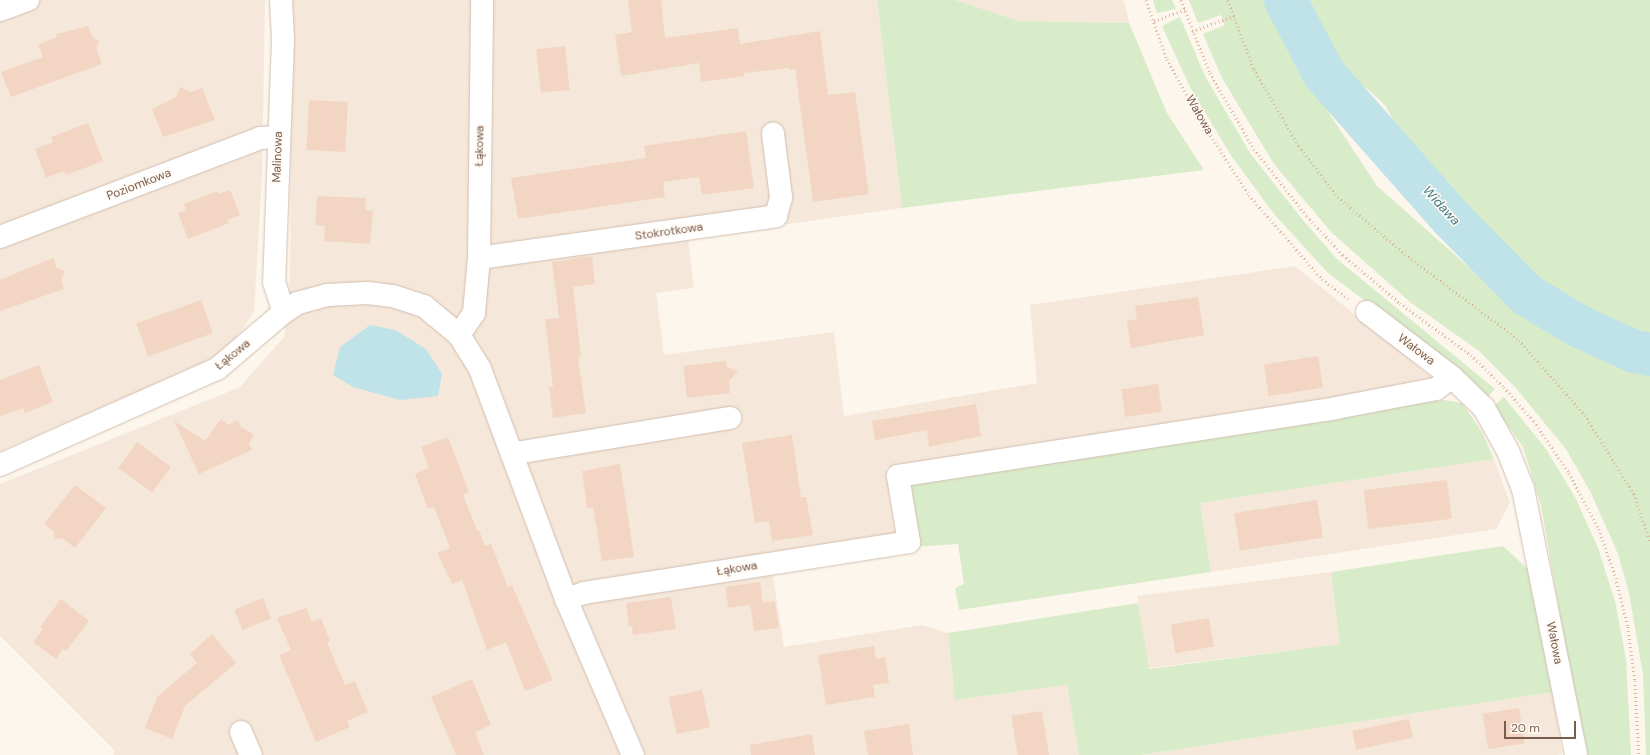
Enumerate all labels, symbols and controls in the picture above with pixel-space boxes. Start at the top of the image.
street label: Wałowa [1182,93,1216,137]
street label: Łąkowa [472,125,488,167]
street label: Malinowa [270,131,286,183]
street label: Poziomkowa [105,166,173,204]
water label: Widawa [1419,183,1463,229]
street label: Stokrotkowa [634,220,704,244]
street label: Wałowa [1395,331,1437,369]
street label: Łąkowa [212,336,254,374]
street label: Łąkowa [716,559,758,579]
street label: Wałowa [1543,621,1565,665]
scale bar [1506,713,1578,739]
text: 20 m [1511,720,1540,736]

